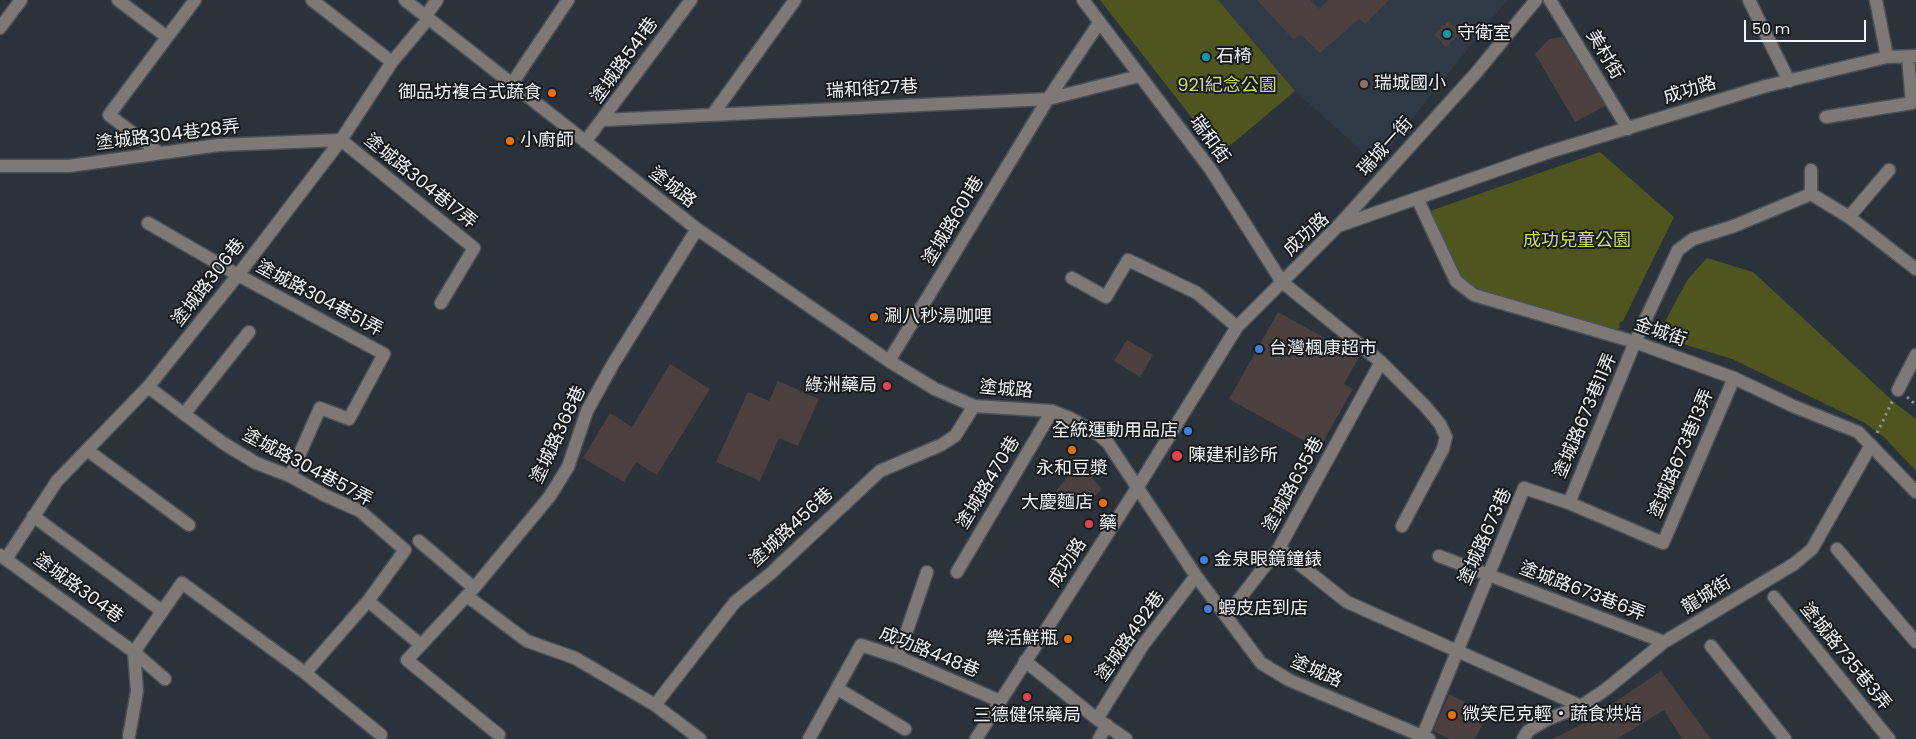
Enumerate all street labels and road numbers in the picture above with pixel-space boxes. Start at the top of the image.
street label: 塗城路541巷 [587,14,663,108]
street label: 美村街 [1581,26,1627,84]
street label: 成功路 [1661,73,1719,109]
street label: 瑞和街27巷 [825,77,919,103]
street label: 瑞和街 [1184,112,1234,168]
street label: 瑞城一街 [1354,113,1418,181]
street label: 塗城路304巷28弄 [95,116,241,156]
street label: 塗城路304巷17弄 [359,130,481,234]
street label: 塗城路 [644,163,700,213]
street label: 塗城路601巷 [919,172,989,270]
street label: 成功路 [1280,209,1334,261]
street label: 塗城路306巷 [168,235,250,331]
street label: 塗城路304巷51弄 [252,257,386,341]
street label: 金城街 [1631,314,1689,352]
street label: 塗城路673巷11弄 [1550,350,1622,482]
street label: 塗城路 [978,377,1034,403]
street label: 塗城路368巷 [527,383,591,487]
street label: 塗城路673巷13弄 [1645,386,1719,522]
street label: 塗城路304巷57弄 [238,425,376,511]
street label: 塗城路470巷 [953,433,1025,533]
street label: 塗城路635巷 [1259,434,1329,536]
street label: 塗城路456巷 [746,484,838,572]
street label: 塗城路673巷 [1455,485,1517,589]
street label: 成功路 [1044,534,1092,592]
street label: 塗城路304巷 [29,549,127,629]
street label: 塗城路673巷6弄 [1516,558,1648,626]
street label: 龍城街 [1678,573,1736,619]
street label: 塗城路492巷 [1092,588,1170,686]
street label: 塗城路735巷3弄 [1795,599,1895,715]
street label: 成功路448巷 [876,623,982,683]
street label: 塗城路 [1287,651,1345,693]

